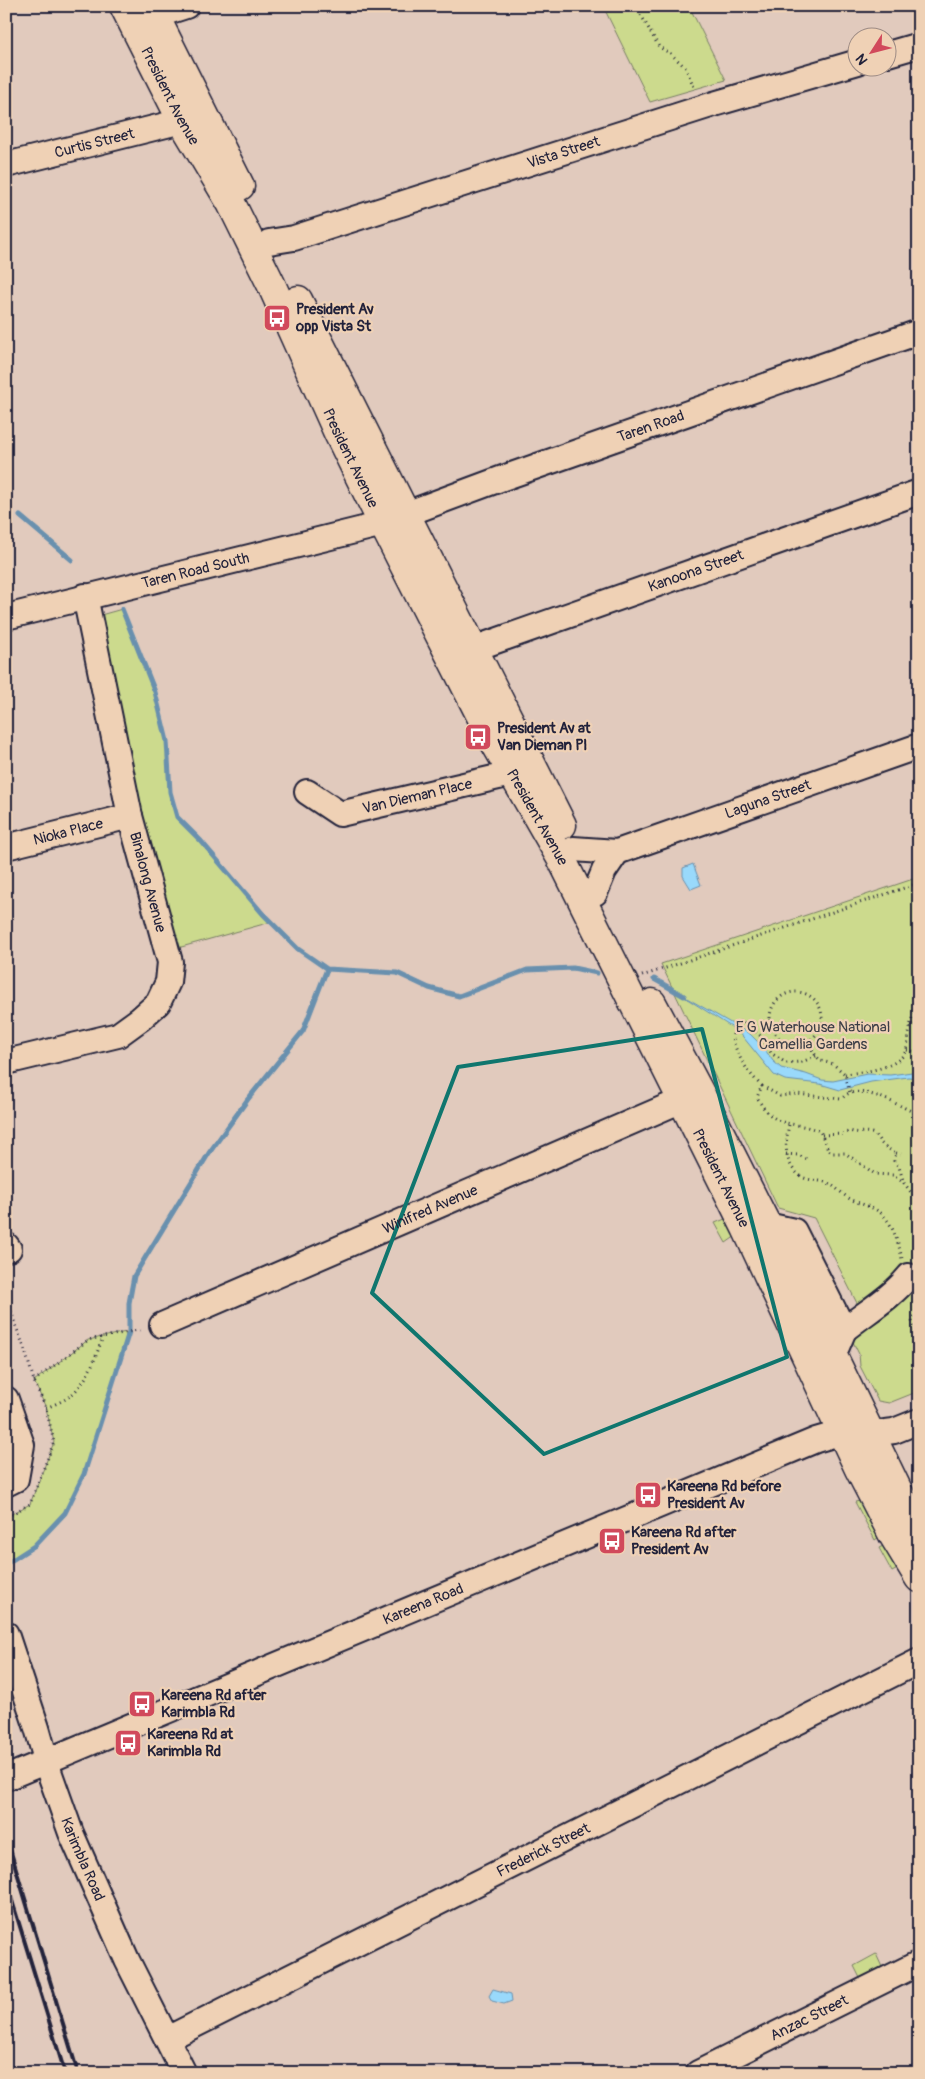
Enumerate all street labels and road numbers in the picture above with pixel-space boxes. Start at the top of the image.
street label: President Avenue [136,44,204,149]
street label: Curtis Street [53,124,137,163]
street label: Vista Street [525,132,603,173]
street label: President Avenue [318,405,383,512]
street label: Taren Road [615,406,687,447]
street label: Kanoona Street [646,545,747,597]
street label: Taren Road South [140,548,251,593]
street label: President Avenue [502,766,572,869]
street label: Van Dieman Place [361,774,475,818]
street label: Laguna Street [722,775,815,823]
street label: Nioka Place [31,814,106,850]
street label: Binalong Avenue [125,830,170,935]
street label: President Avenue [688,1126,754,1232]
street label: Winifred Avenue [380,1180,481,1238]
street label: Kareena Road [380,1579,466,1630]
street label: Karimbla Road [56,1815,109,1904]
street label: Frederick Street [493,1818,594,1882]
street label: Anzac Street [767,1990,852,2046]

